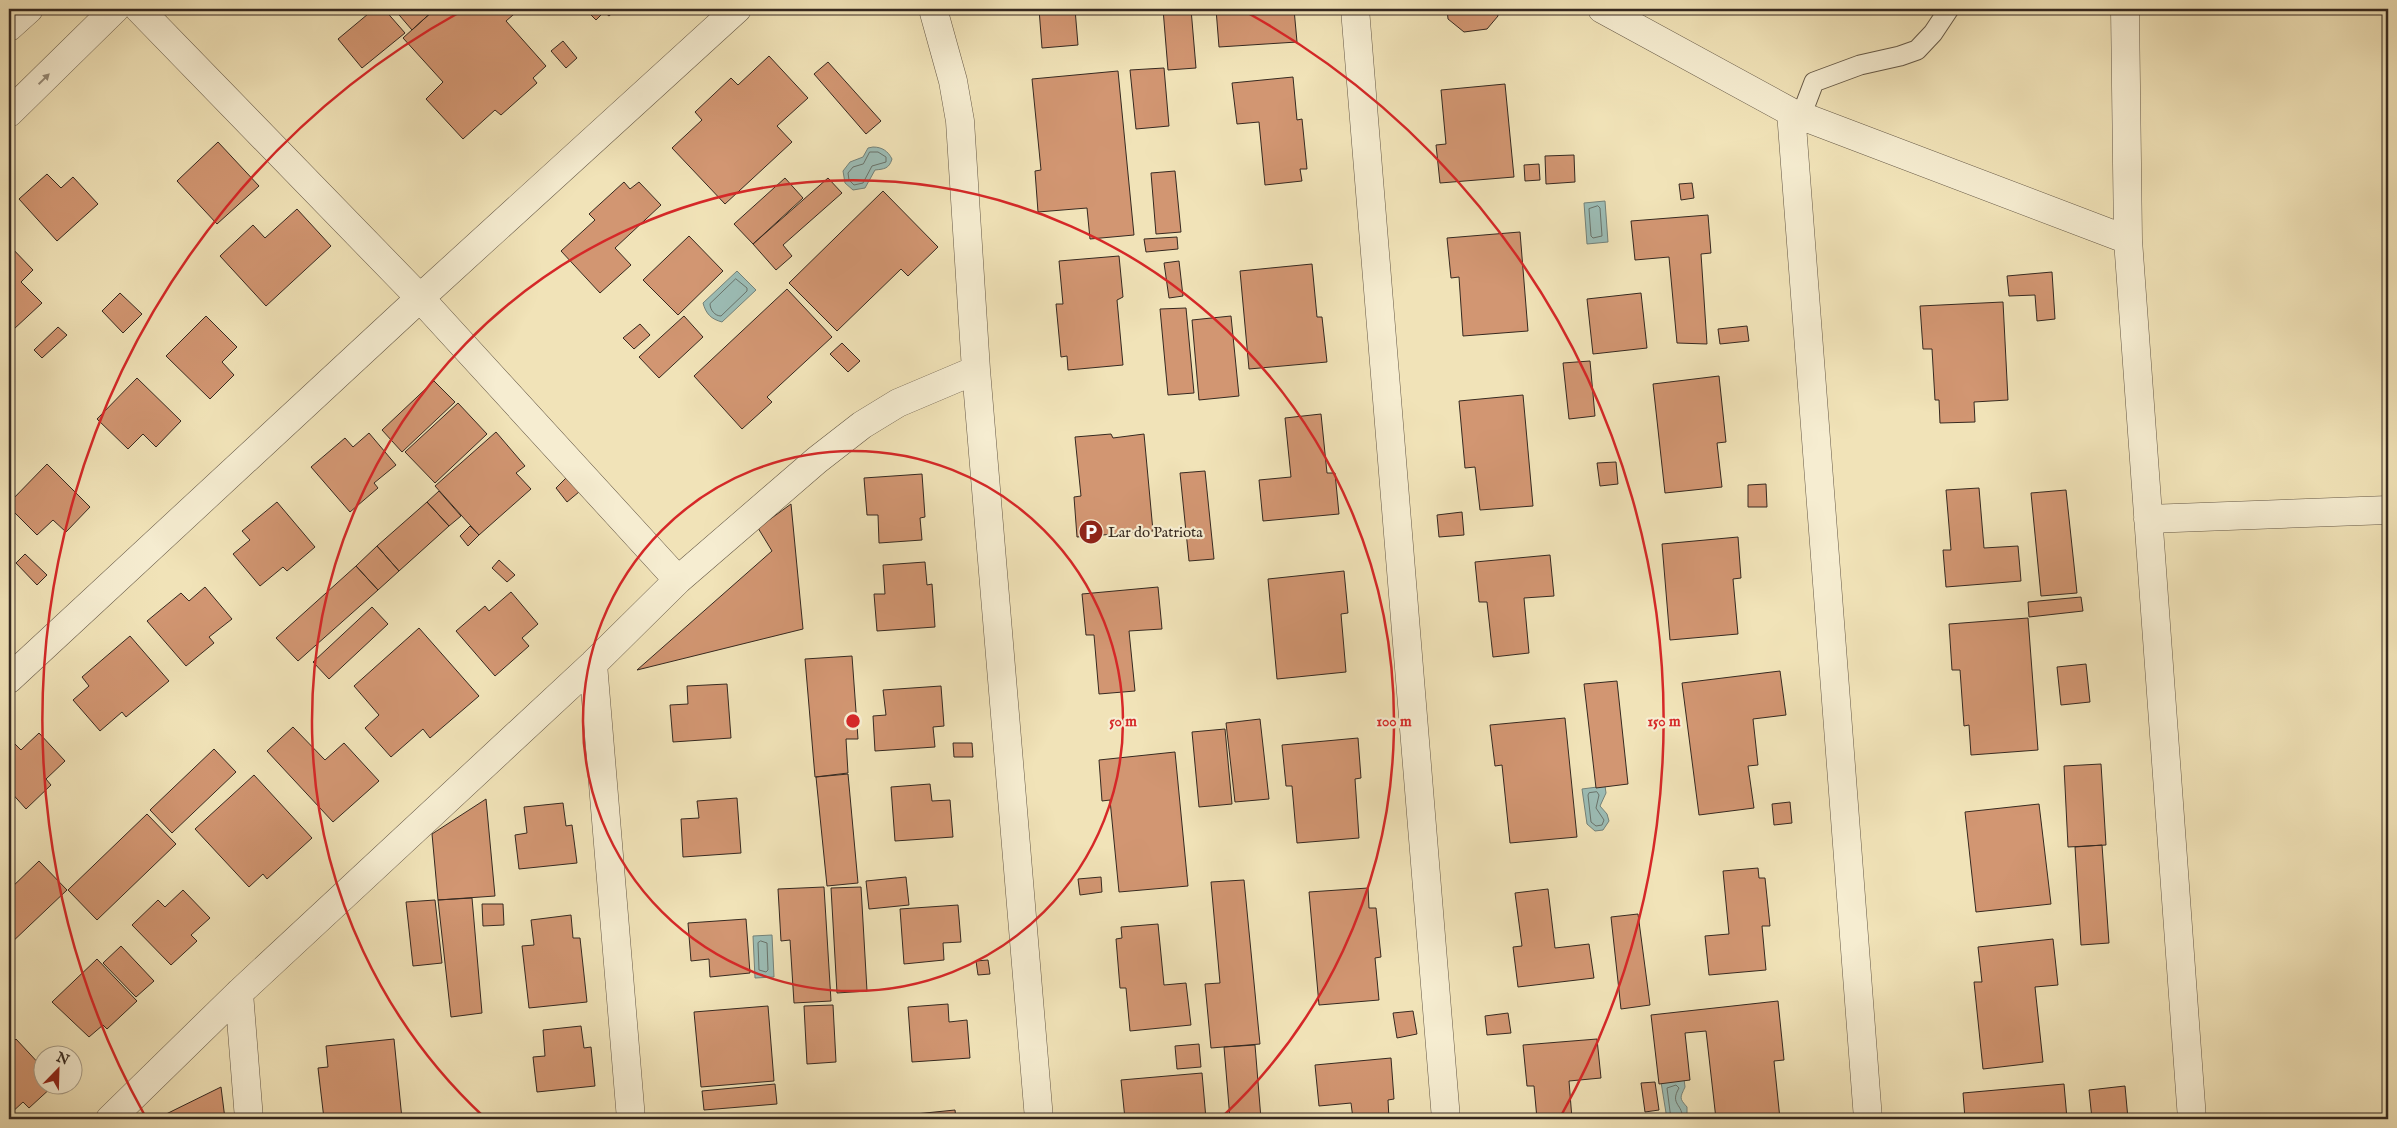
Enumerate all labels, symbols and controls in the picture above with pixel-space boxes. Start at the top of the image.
one-way arrow [37,73,49,85]
parking icon: Lar do Patriota [1078,519,1104,545]
place label: Lar do Patriota [1108,523,1203,542]
centre of rings [844,712,862,730]
text: 50 m [1109,712,1137,731]
text: 100 m [1376,712,1412,731]
text: 150 m [1647,712,1681,731]
north arrow [32,1046,82,1096]
text: N [53,1048,72,1070]

